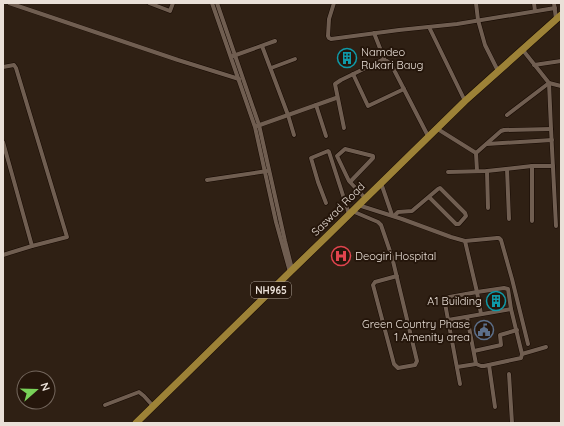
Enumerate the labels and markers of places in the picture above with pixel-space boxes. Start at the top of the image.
place label: Namdeo Rukari Baug [361,45,423,72]
building icon: Namdeo Rukari Baug [336,47,358,69]
hospital icon: Deogiri Hospital [330,245,352,267]
place label: Deogiri Hospital [355,249,436,263]
building icon: A1 Building [485,290,507,312]
place label: A1 Building [427,294,482,308]
place label: Green Country Phase 1 Amenity area [362,317,470,344]
public building icon: Green Country Phase 1 Amenity area [473,319,495,341]

